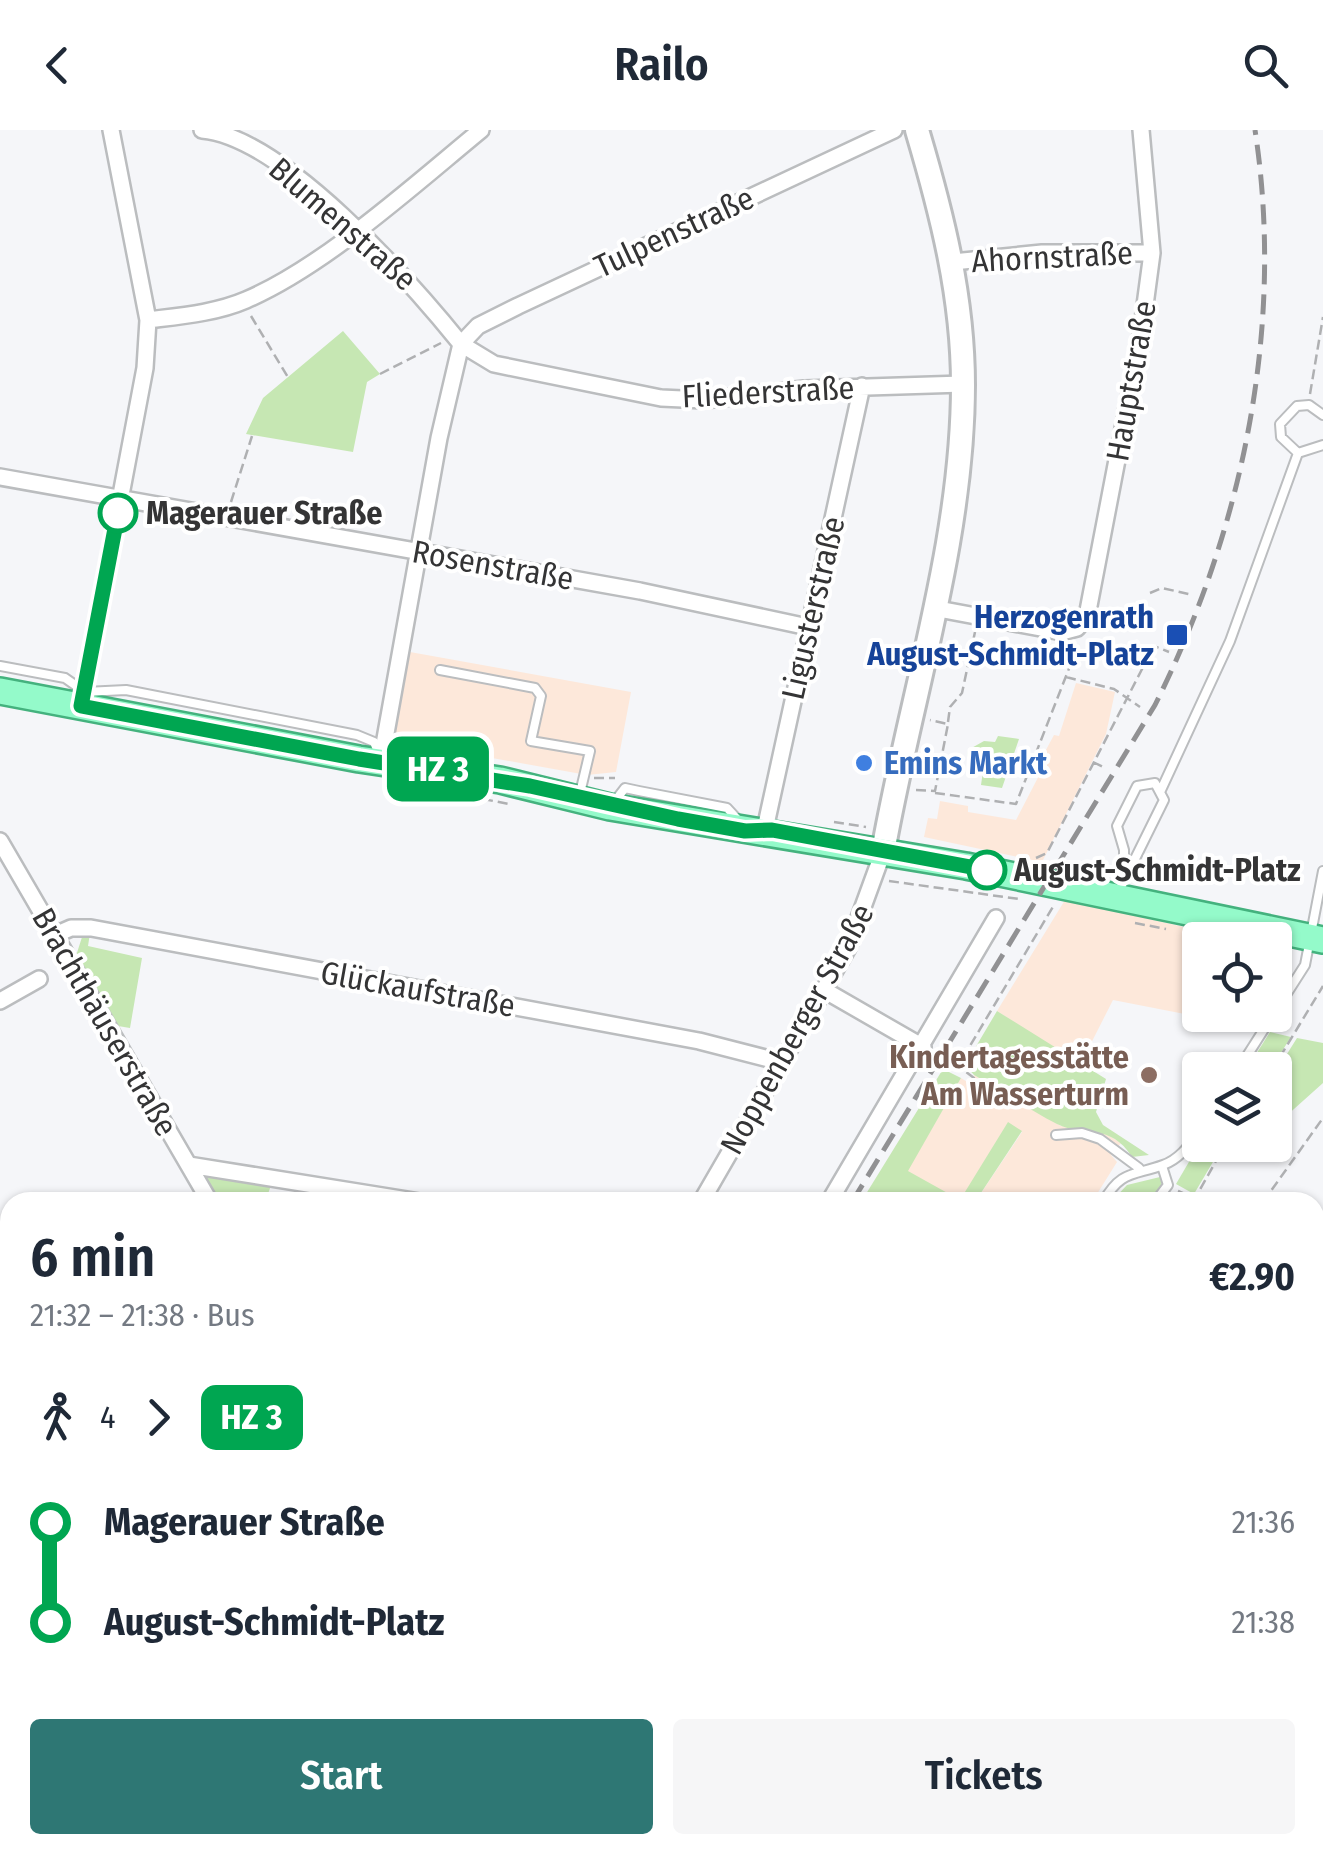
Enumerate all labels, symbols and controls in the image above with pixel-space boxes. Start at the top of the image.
icon: back [30,38,85,93]
text: Railo [614,38,709,92]
icon: search [1238,38,1293,93]
street label: Blumenstraße [262,150,424,298]
street label: Tulpenstraße [588,179,760,285]
street label: Ahornstraße [970,234,1134,280]
street label: Hauptstraße [1098,298,1164,464]
street label: Fliederstraße [681,369,855,415]
marker: Magerauer Straße [99,494,137,532]
place label: Magerauer Straße [146,494,382,532]
street label: Ligusterstraße [773,513,853,703]
street label: Rosenstraße [409,532,577,598]
place label: Herzogenrath August-Schmidt-Platz [866,598,1154,673]
marker: Herzogenrath August-Schmidt-Platz [1164,622,1190,648]
line badge: HZ 3 [368,736,508,802]
place label: Emins Markt [884,744,1048,782]
text: HZ 3 [407,748,469,790]
marker: Emins Markt [853,752,875,774]
marker: August-Schmidt-Platz [968,851,1006,889]
place label: August-Schmidt-Platz [1013,851,1301,889]
street label: Noppenberger Straße [712,897,882,1161]
street label: Brachthäuserstraße [24,901,186,1143]
map controls [1182,922,1292,1162]
button: locate [1182,922,1292,1032]
street label: Glückaufstraße [318,953,518,1025]
place label: Kindertagesstätte Am Wasserturm [889,1038,1129,1113]
button: layers [1182,1052,1292,1162]
marker: Kindertagesstätte Am Wasserturm [1138,1064,1160,1086]
text: 6 min [30,1225,155,1291]
text: €2.90 [1209,1254,1295,1300]
text: 21:32 – 21:38 · Bus [30,1296,255,1334]
icon: walk [30,1390,85,1445]
icon: forward [131,1390,186,1445]
text: HZ 3 [221,1396,283,1438]
text: 4 [100,1398,116,1436]
text: Magerauer Straße [104,1499,385,1545]
text: 21:36 [1232,1503,1295,1541]
text: August-Schmidt-Platz [104,1599,444,1645]
text: 21:38 [1232,1603,1295,1641]
button: Start [30,1719,653,1834]
button: Tickets [673,1719,1295,1834]

